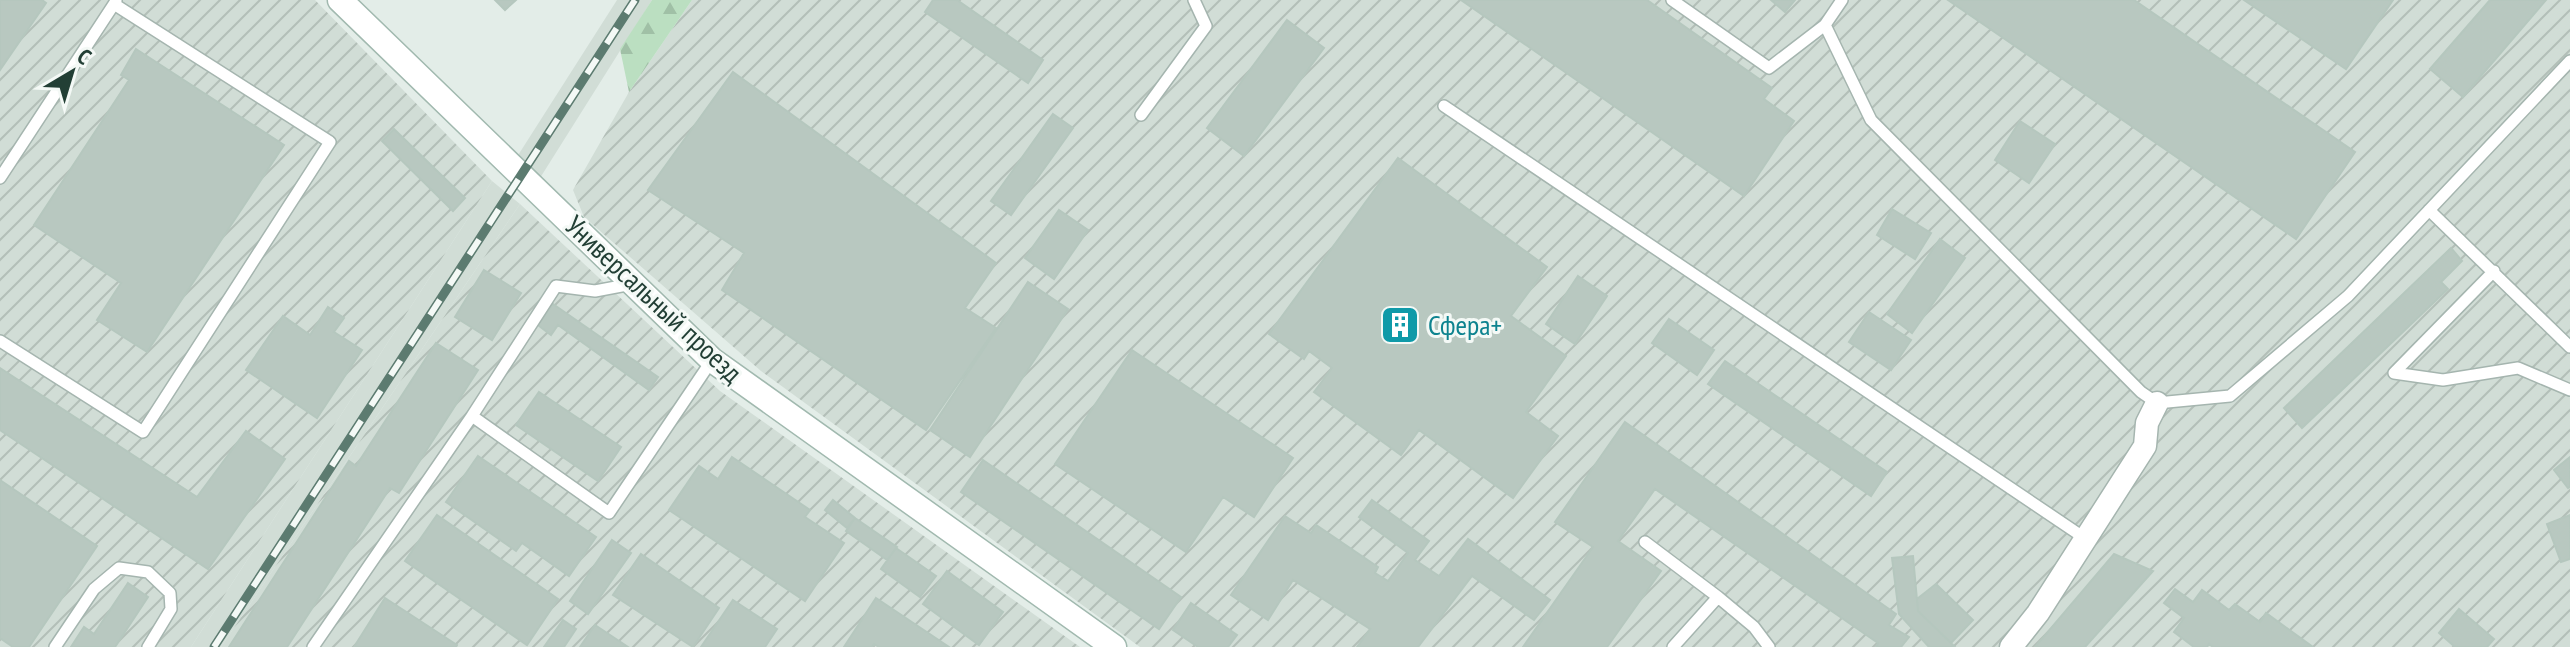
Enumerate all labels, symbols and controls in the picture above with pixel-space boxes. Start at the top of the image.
north arrow [32,32,112,112]
text: С [72,42,97,70]
street label: Универсальный проезд [558,207,751,390]
building icon: Сфера+ [1379,304,1421,346]
place label: Сфера+ [1428,306,1502,343]

